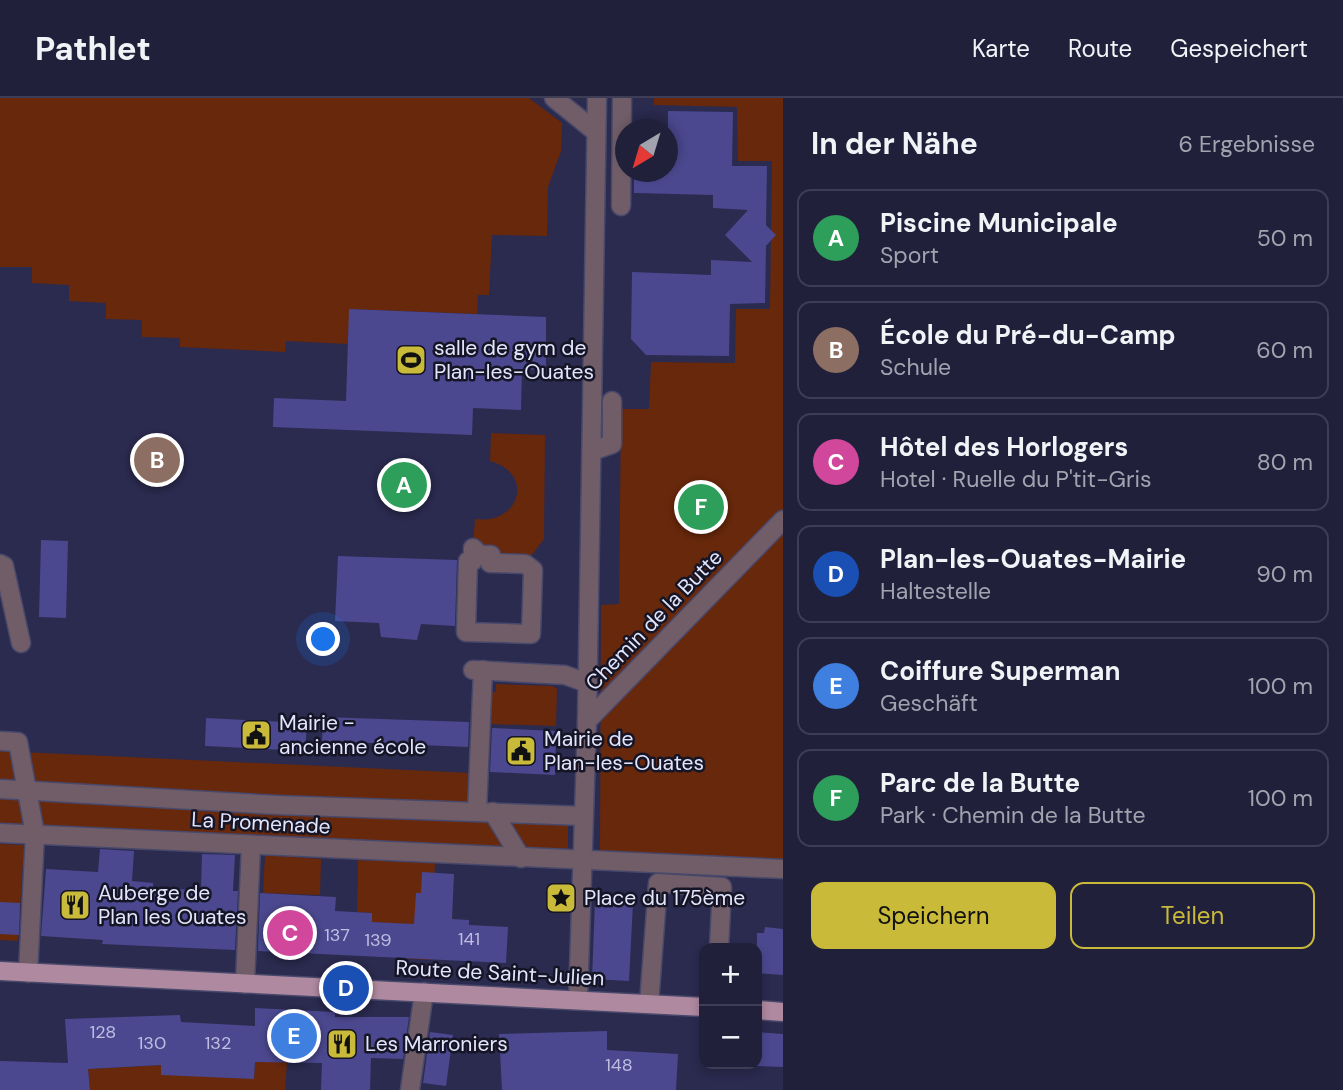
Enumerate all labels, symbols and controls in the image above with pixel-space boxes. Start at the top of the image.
text: Pathlet [35,27,151,70]
text: Karte [972,33,1030,64]
text: Route [1068,33,1132,64]
text: Gespeichert [1170,33,1308,64]
north arrow [615,119,678,182]
text: In der Nähe [811,124,978,163]
text: 6 Ergebnisse [1178,129,1315,159]
text: Piscine Municipale [880,206,1118,240]
text: A [828,223,844,253]
text: 50 m [1257,223,1313,253]
text: Sport [880,240,939,270]
text: École du Pré-du-Camp [880,318,1176,352]
place label: salle de gym de Plan-les-Ouates [434,334,594,386]
text: B [829,335,843,365]
text: 60 m [1256,335,1313,365]
sports icon: salle de gym de Plan-les-Ouates [394,343,428,377]
text: Schule [880,352,951,382]
text: Hôtel des Horlogers [880,430,1128,464]
pin: B [134,434,180,486]
text: C [828,447,844,477]
text: 80 m [1257,447,1313,477]
pin: A [381,459,427,511]
text: Hotel · Ruelle du P'tit-Gris [880,464,1152,494]
pin: F [678,481,724,533]
text: Plan-les-Ouates-Mairie [880,542,1186,576]
street label: Chemin de la Butte [579,543,729,696]
text: D [828,559,844,589]
text: 90 m [1256,559,1313,589]
text: Haltestelle [880,576,991,606]
your location [306,622,340,656]
text: Coiffure Superman [880,654,1120,688]
text: E [829,671,843,701]
text: 100 m [1248,671,1313,701]
text: Geschäft [880,688,978,718]
place label: Mairie - ancienne école [279,709,426,761]
public building icon: Mairie - ancienne école [239,718,273,752]
place label: Mairie de Plan-les-Ouates [544,725,704,777]
public building icon: Mairie de Plan-les-Ouates [504,734,538,768]
text: Parc de la Butte [880,766,1080,800]
text: F [830,783,842,813]
text: 100 m [1248,783,1313,813]
text: Park · Chemin de la Butte [880,800,1146,830]
street label: La Promenade [191,805,331,841]
place label: Auberge de Plan les Ouates [98,879,247,931]
place icon: Place du 175ème [544,881,578,915]
button: Speichern [811,882,1056,949]
button: Teilen [1070,882,1315,949]
place label: Place du 175ème [584,884,745,912]
restaurant icon: Auberge de Plan les Ouates [58,888,92,922]
pin: C [267,907,313,959]
house number: 137 [324,923,350,947]
house number: 141 [458,927,480,951]
house number: 139 [364,928,392,952]
map controls [699,943,762,1069]
button: + [699,943,762,1006]
street label: Route de Saint-Julien [395,954,605,992]
pin: D [323,962,369,1014]
button: − [699,1006,762,1069]
pin: E [271,1010,317,1062]
house number: 128 [90,1020,116,1044]
restaurant icon: Les Marroniers [325,1027,359,1061]
place label: Les Marroniers [365,1030,508,1058]
house number: 130 [138,1031,166,1055]
house number: 132 [205,1031,231,1055]
house number: 148 [605,1053,633,1077]

